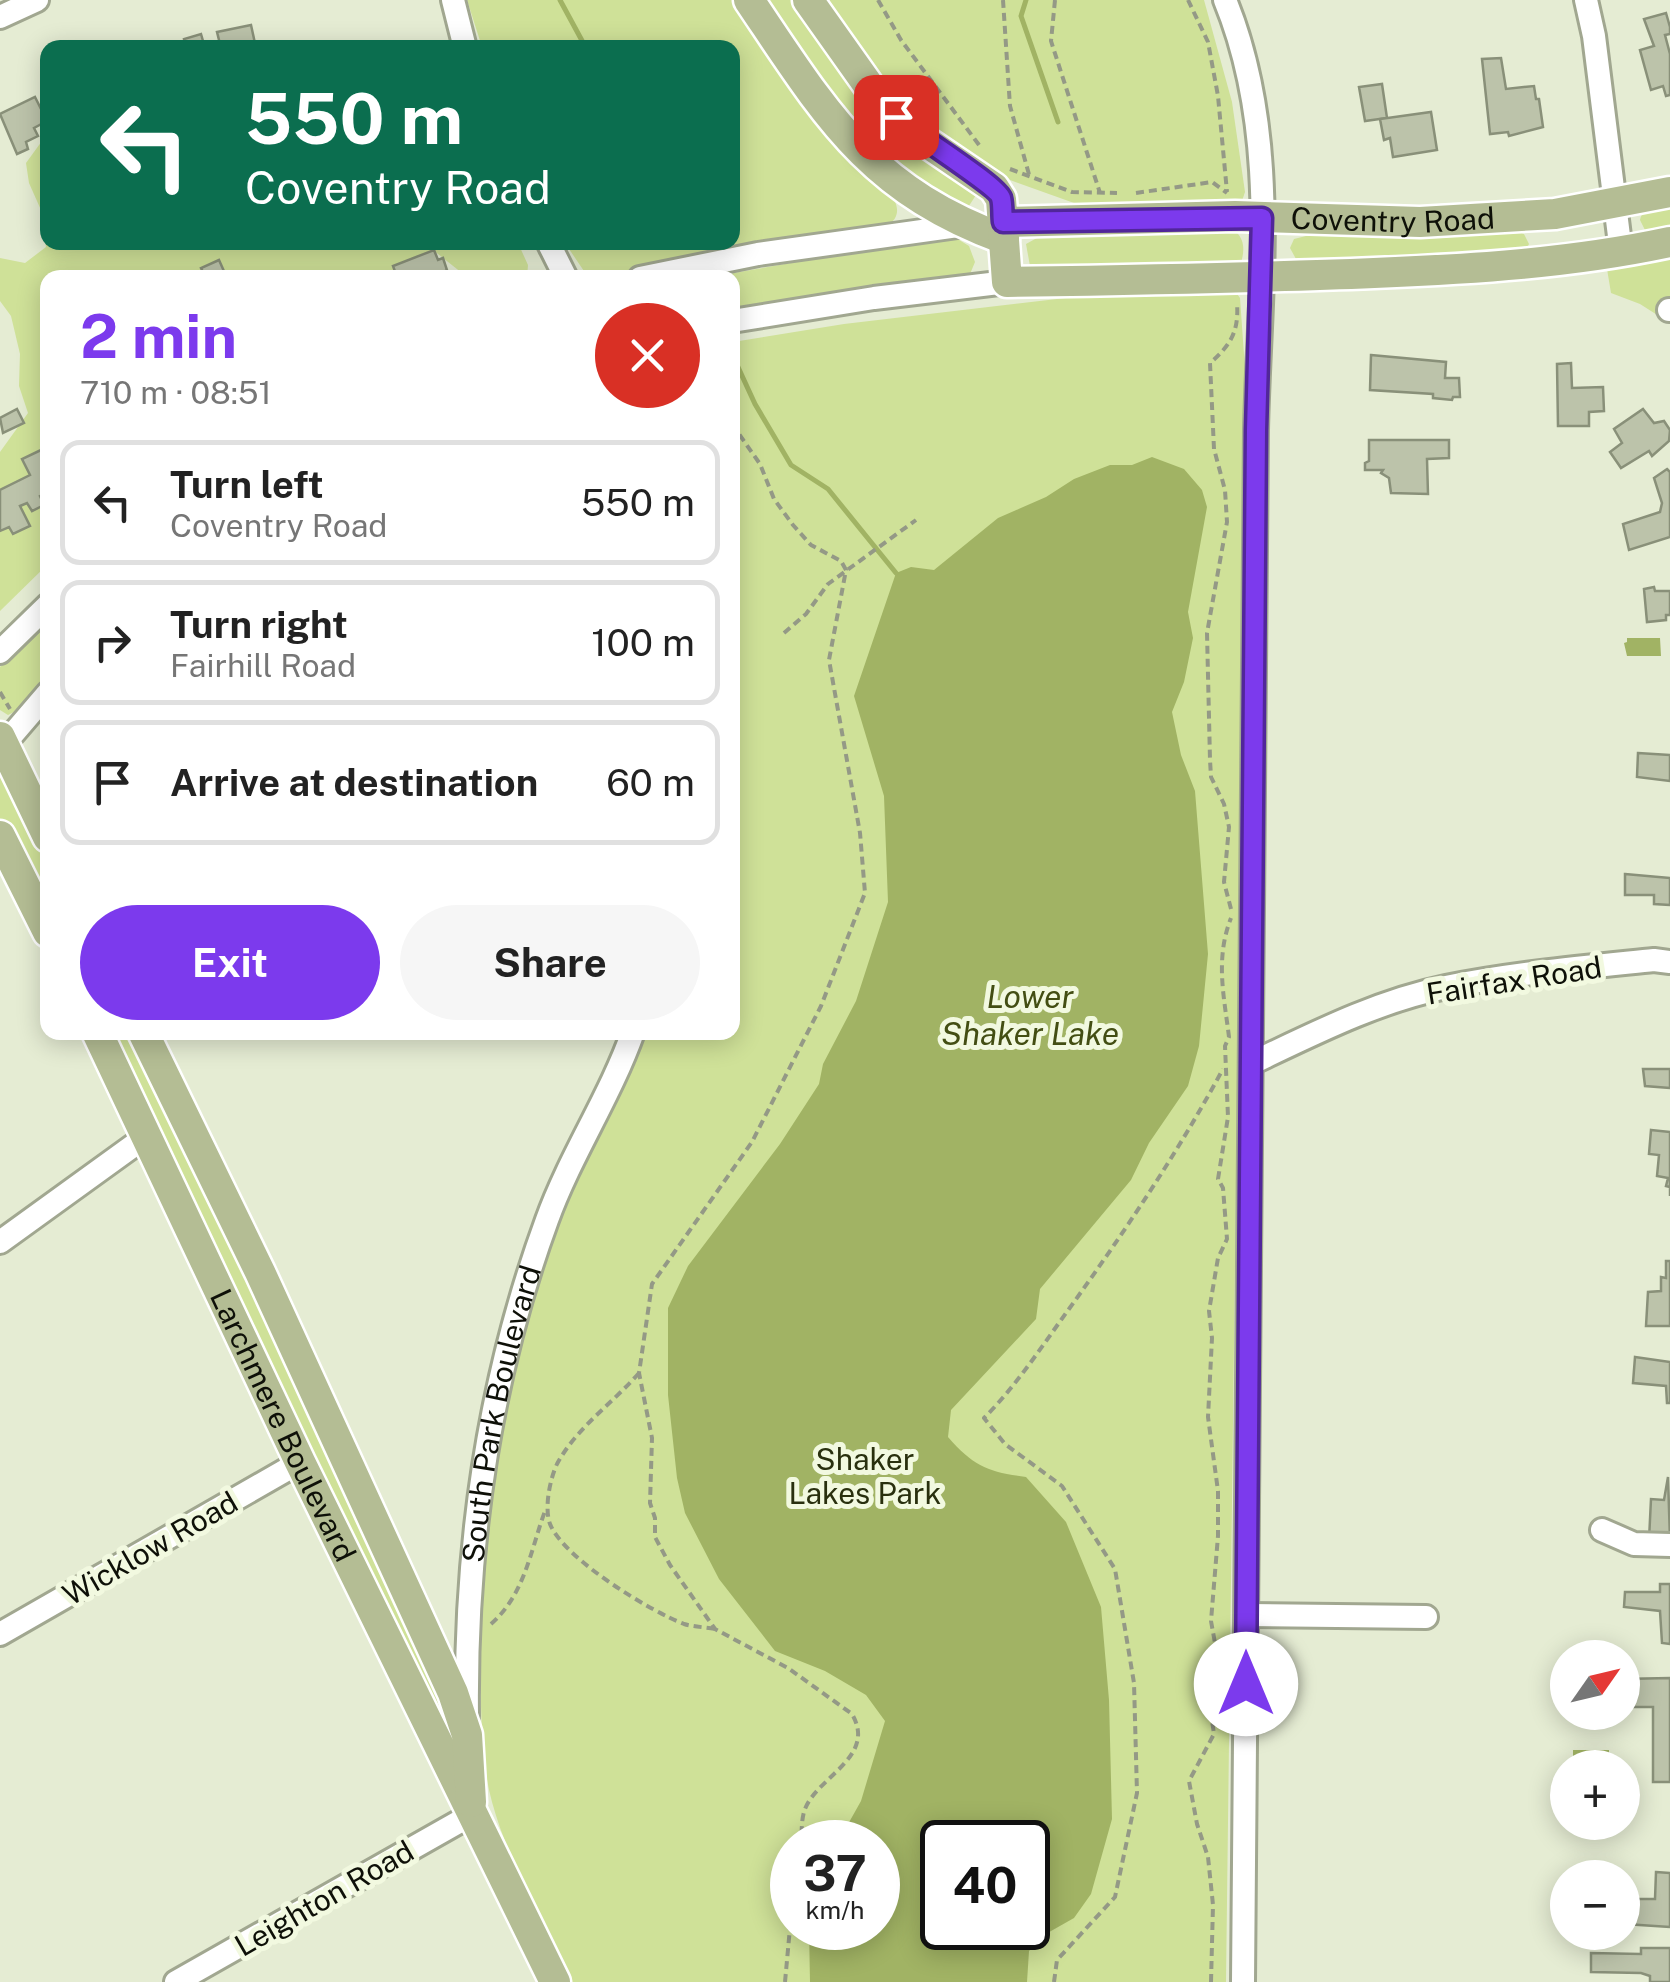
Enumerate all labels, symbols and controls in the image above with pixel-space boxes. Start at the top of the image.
pin [854,75,939,160]
text: 550 m [245,77,463,160]
icon: left [80,80,210,210]
icon: arrive [869,90,924,145]
text: Coventry Road [245,161,551,214]
street label: Coventry Road [1290,200,1496,240]
text: 2 min [80,301,237,372]
button: close [595,303,700,408]
text: 710 m · 08:51 [80,374,271,411]
text: Turn left [170,462,324,507]
icon: left [85,475,140,530]
text: 550 m [581,480,695,525]
text: Coventry Road [170,507,387,544]
text: Turn right [170,602,348,647]
icon: right [85,615,140,670]
text: 100 m [591,620,695,665]
text: Fairhill Road [170,647,356,684]
icon: arrive [85,755,140,810]
text: Arrive at destination [170,760,538,805]
text: 60 m [606,760,695,805]
button: Exit [80,905,380,1020]
button: Share [400,905,700,1020]
street label: Fairfax Road [1424,948,1604,1012]
water label: Lower Shaker Lake [941,978,1119,1052]
street label: South Park Boulevard [455,1261,548,1564]
street label: Larchmere Boulevard [203,1283,364,1567]
park label: Shaker Lakes Park [789,1441,941,1511]
street label: Wicklow Road [56,1483,244,1613]
position arrow [1194,1632,1298,1736]
north arrow [1550,1640,1640,1730]
map controls [1550,1640,1640,1950]
button: + [1550,1750,1640,1840]
speed limit sign: 40 [920,1820,1050,1950]
street label: Leighton Road [228,1832,420,1964]
text: 37 [803,1843,867,1902]
button: − [1550,1860,1640,1950]
text: km/h [806,1895,864,1925]

